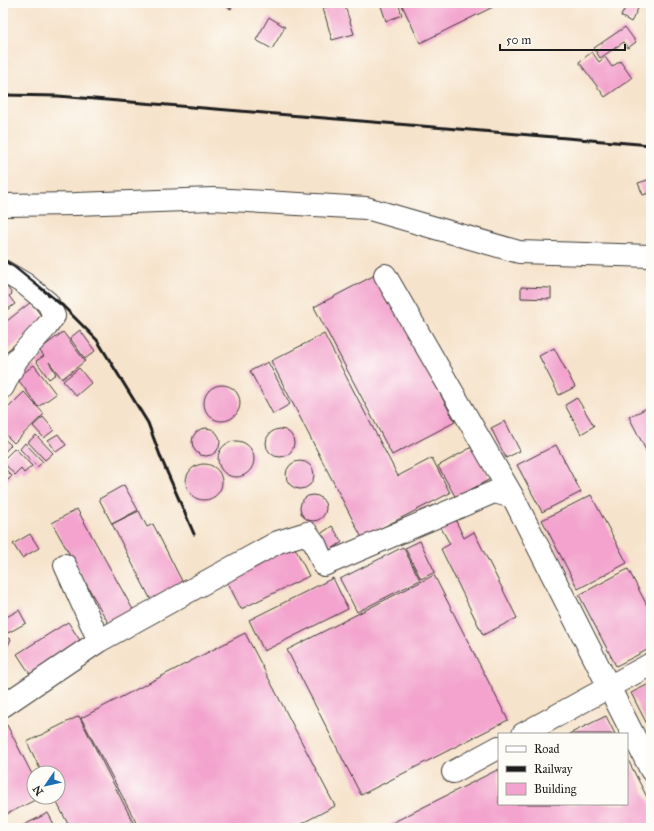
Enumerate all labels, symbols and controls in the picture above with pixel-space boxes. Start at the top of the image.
scale bar [500,26,625,52]
text: 50 m [506,33,531,47]
legend [498,733,628,805]
text: Road [534,742,560,756]
text: Railway [534,762,573,776]
north arrow [26,765,66,805]
text: N [30,782,46,798]
text: Building [534,782,577,797]

